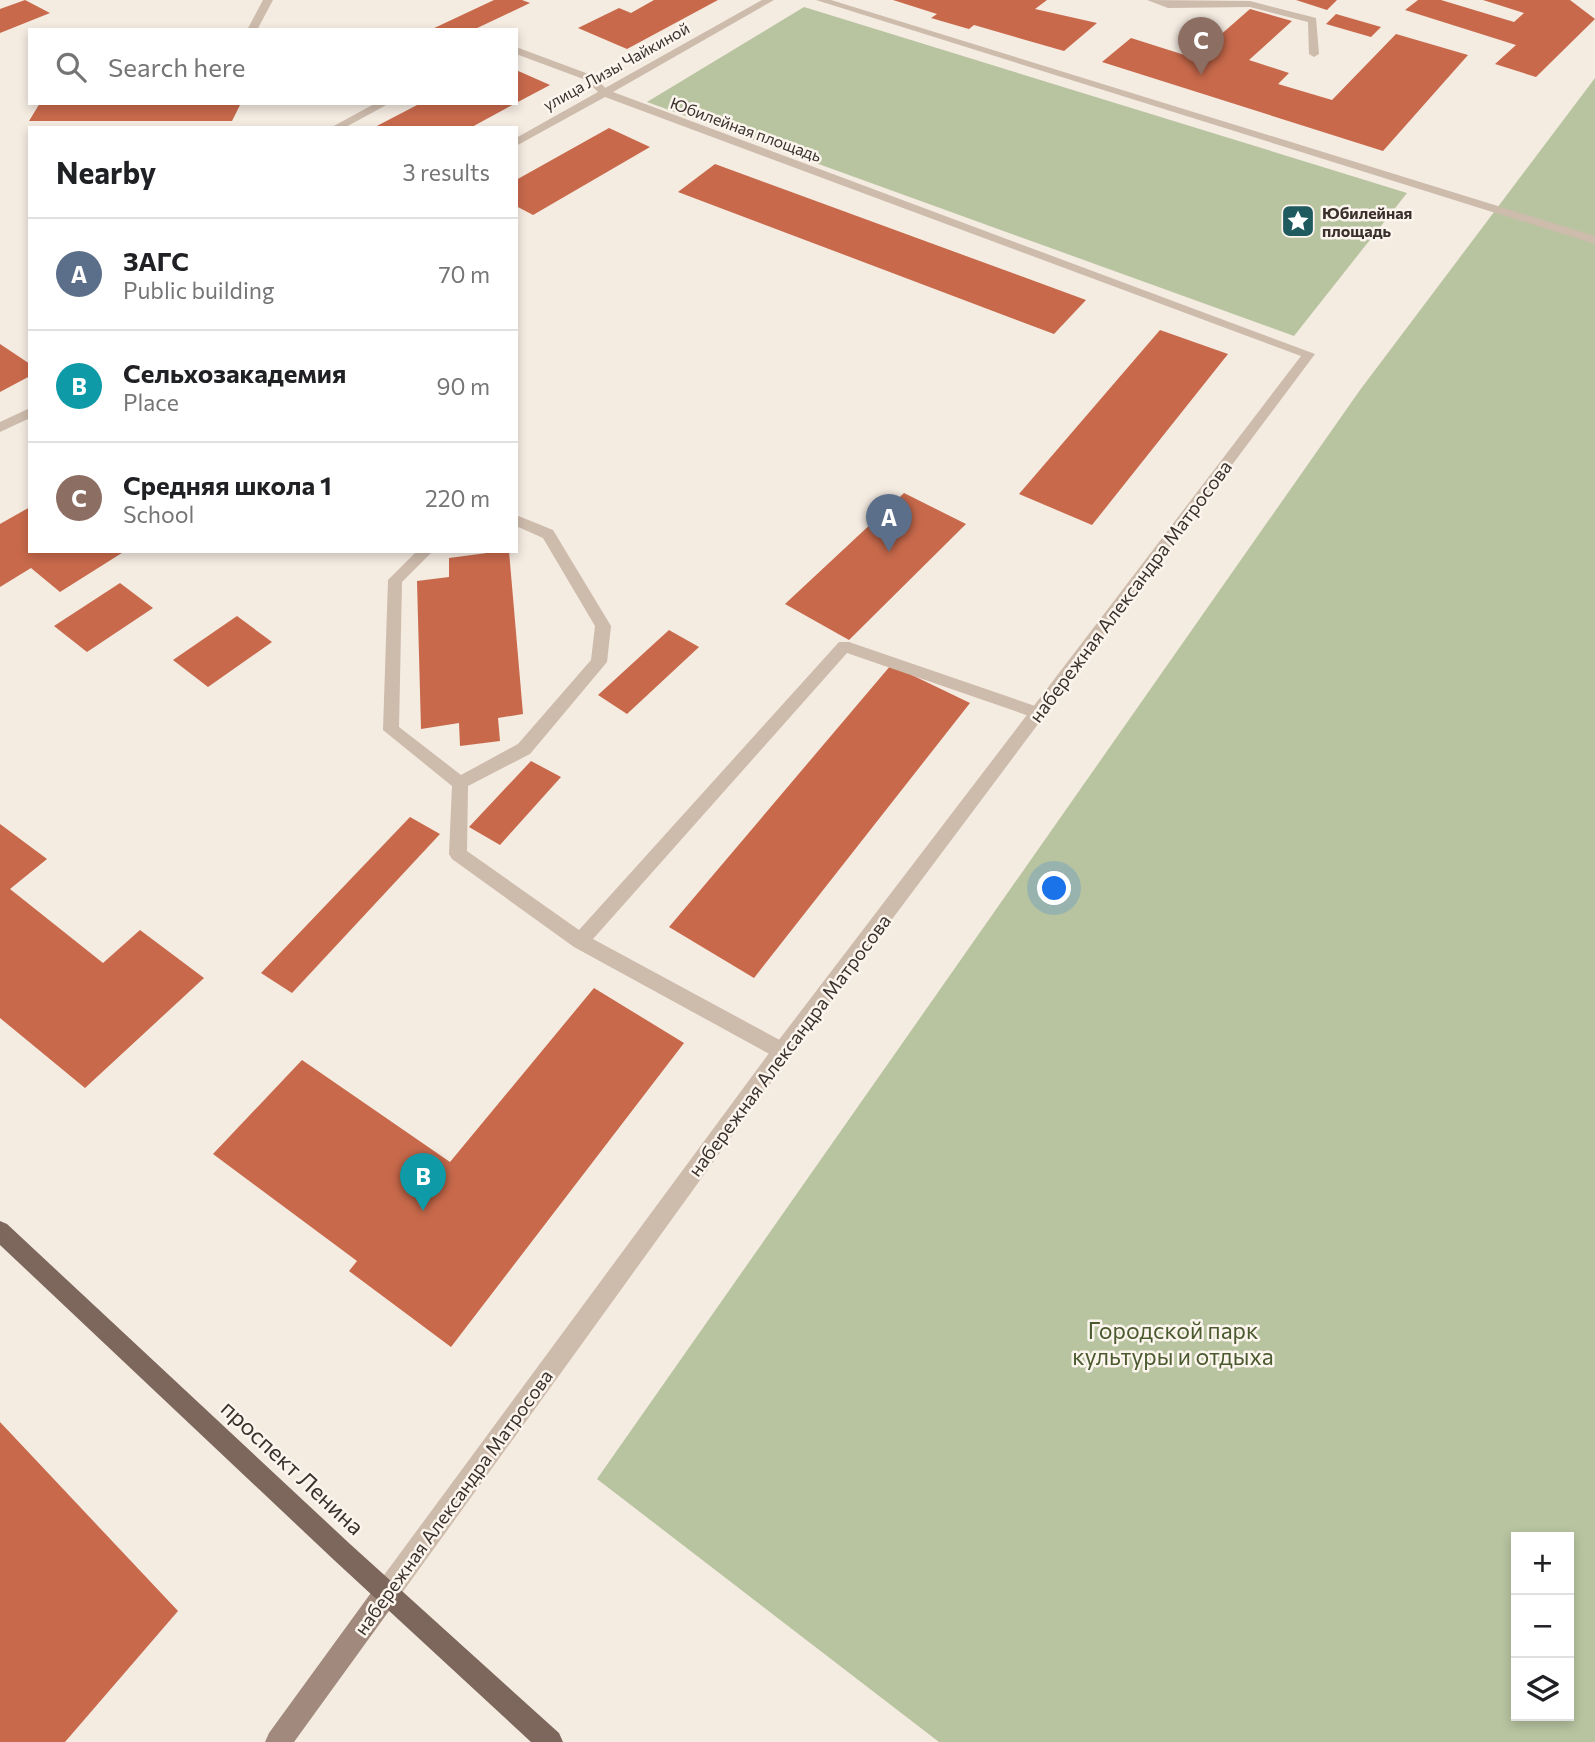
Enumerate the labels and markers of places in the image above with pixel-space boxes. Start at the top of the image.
pin: C [1178,17,1224,75]
place icon: Юбилейная площадь [1279,202,1317,240]
place label: Юбилейная площадь [1322,203,1412,240]
pin: A [866,494,912,552]
pin: B [400,1153,446,1211]

